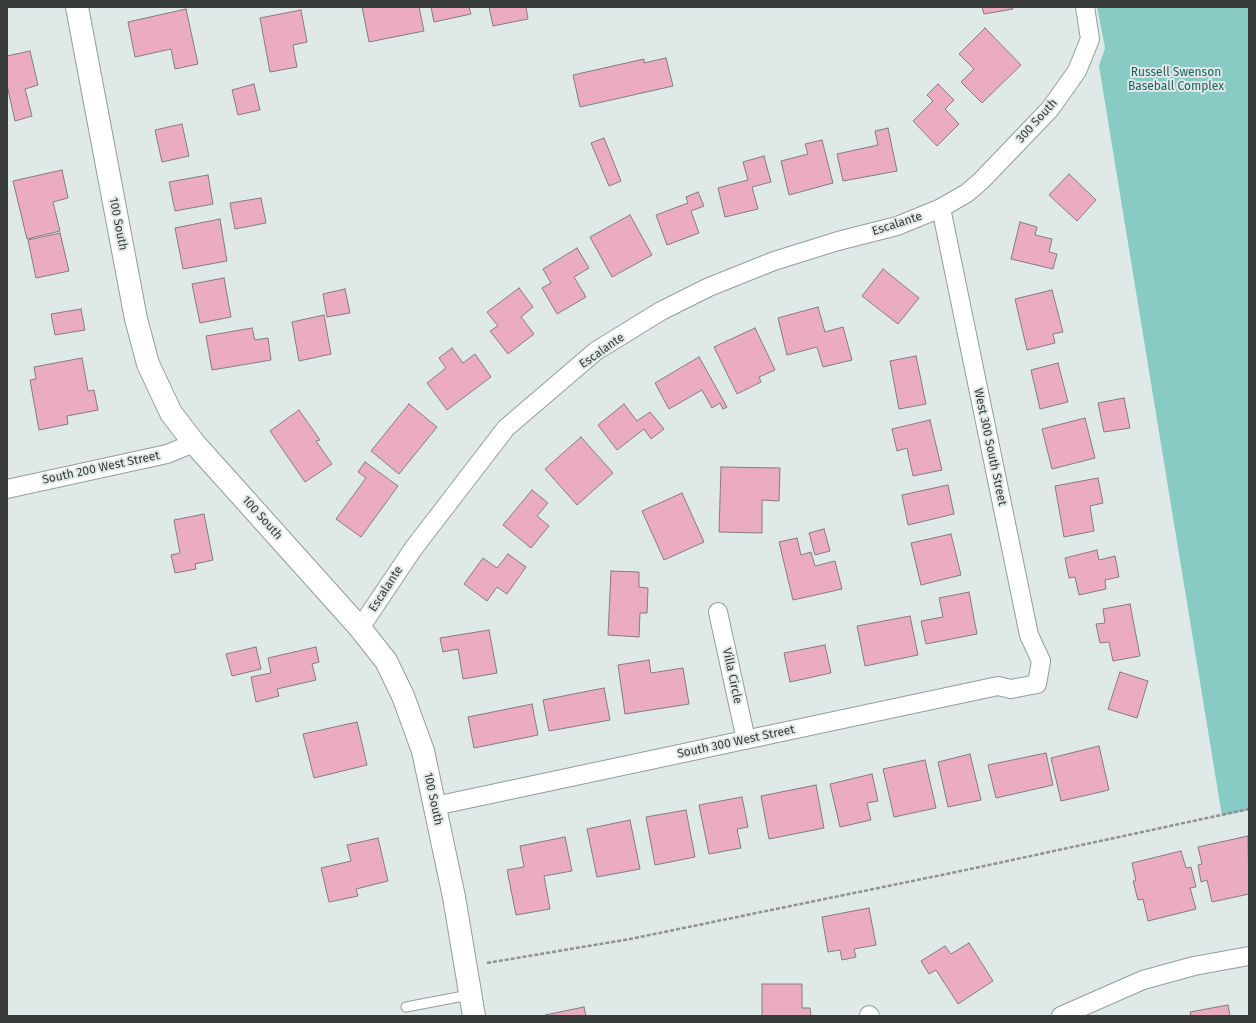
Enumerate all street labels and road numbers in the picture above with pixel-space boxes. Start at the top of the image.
street label: 300 South [1013,96,1061,146]
street label: 100 South [106,196,130,252]
street label: Escalante [870,209,924,239]
street label: Escalante [577,330,627,372]
street label: West 300 South Street [971,387,1009,507]
street label: South 200 West Street [41,449,161,487]
street label: 100 South [239,493,285,543]
street label: Escalante [366,563,406,615]
street label: Villa Circle [719,647,745,705]
street label: South 300 West Street [676,723,796,761]
street label: 100 South [420,771,446,827]

